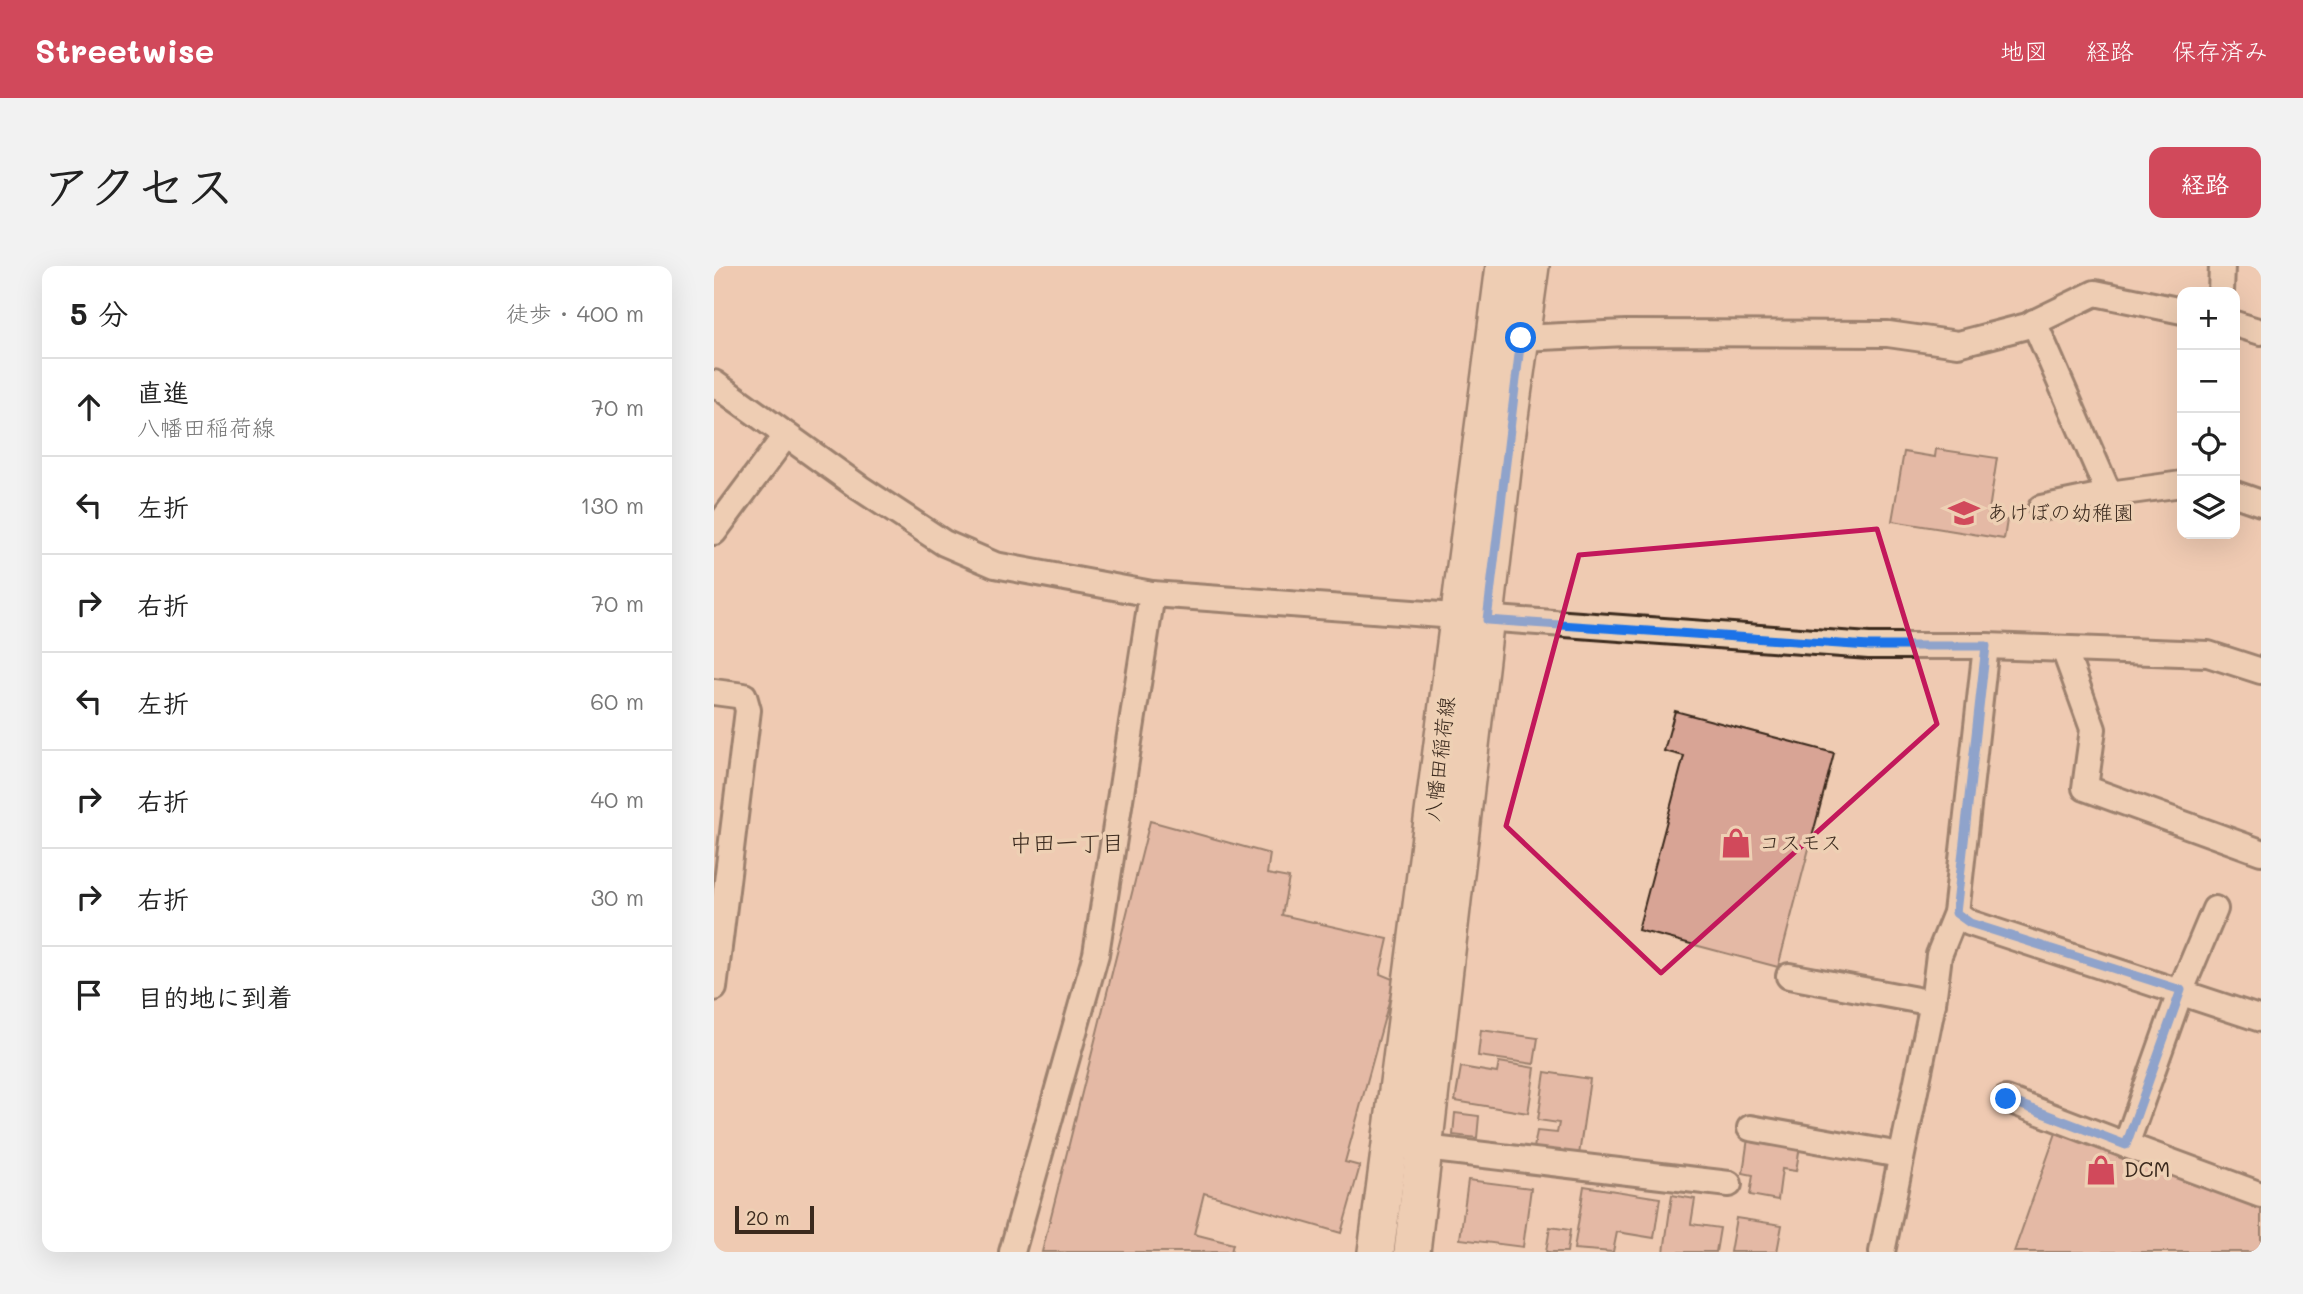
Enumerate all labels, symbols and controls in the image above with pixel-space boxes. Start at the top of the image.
text: Streetwise [35,28,214,71]
text: 地図 [2000,35,2048,66]
text: 経路 [2086,35,2134,66]
text: 保存済み [2172,35,2268,66]
button: 経路 [2149,147,2261,218]
text: アクセス [42,153,235,216]
map controls [2177,287,2240,539]
button: + [2177,287,2240,350]
text: 5 分 [70,293,128,333]
text: 徒歩 · 400 m [506,298,644,328]
route start [1505,322,1536,353]
button: − [2177,350,2240,413]
text: 直進 [137,375,189,409]
icon: ahead [70,388,108,426]
text: 70 m [591,392,644,422]
text: 八幡田稲荷線 [137,412,275,442]
button: locate [2177,413,2240,476]
button: layers [2177,476,2240,539]
icon: left [70,486,108,524]
text: 左折 [137,490,189,524]
text: 130 m [580,490,644,520]
school or university icon: あけぼの幼稚園 [1947,496,1981,530]
place label: あけぼの幼稚園 [1987,498,2134,525]
icon: right [70,584,108,622]
text: 右折 [137,588,189,622]
text: 70 m [591,588,644,618]
icon: left [70,682,108,720]
text: 左折 [137,686,189,720]
text: 60 m [590,686,644,716]
street label: 八幡田稲荷線 [1417,695,1460,823]
icon: right [70,780,108,818]
text: 右折 [137,784,189,818]
text: 40 m [591,784,644,814]
shop icon: コスモス [1719,826,1753,860]
district label: 中田一丁目 [1010,827,1125,857]
place label: コスモス [1759,828,1842,855]
icon: right [70,878,108,916]
text: 右折 [137,882,189,916]
text: 30 m [591,882,644,912]
icon: arrive [70,976,108,1014]
text: 目的地に到着 [137,980,293,1014]
route end [1990,1083,2021,1114]
shop icon: DCM [2084,1153,2118,1187]
place label: DCM [2124,1155,2170,1182]
scale bar [735,1203,814,1235]
text: 20 m [746,1205,790,1230]

